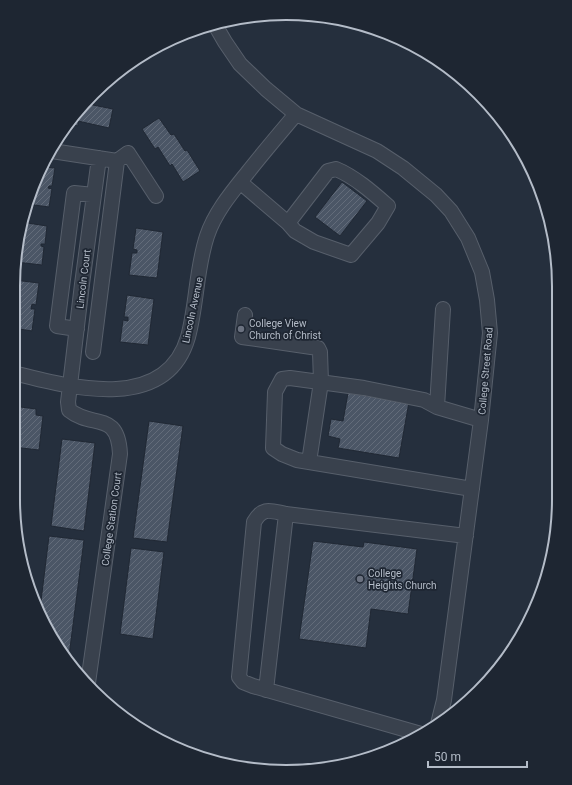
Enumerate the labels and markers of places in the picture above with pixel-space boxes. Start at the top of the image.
place label: College View Church of Christ [249,318,321,341]
marker: College View Church of Christ [236,324,246,334]
place label: College Heights Church [368,568,436,591]
marker: College Heights Church [355,574,365,584]

